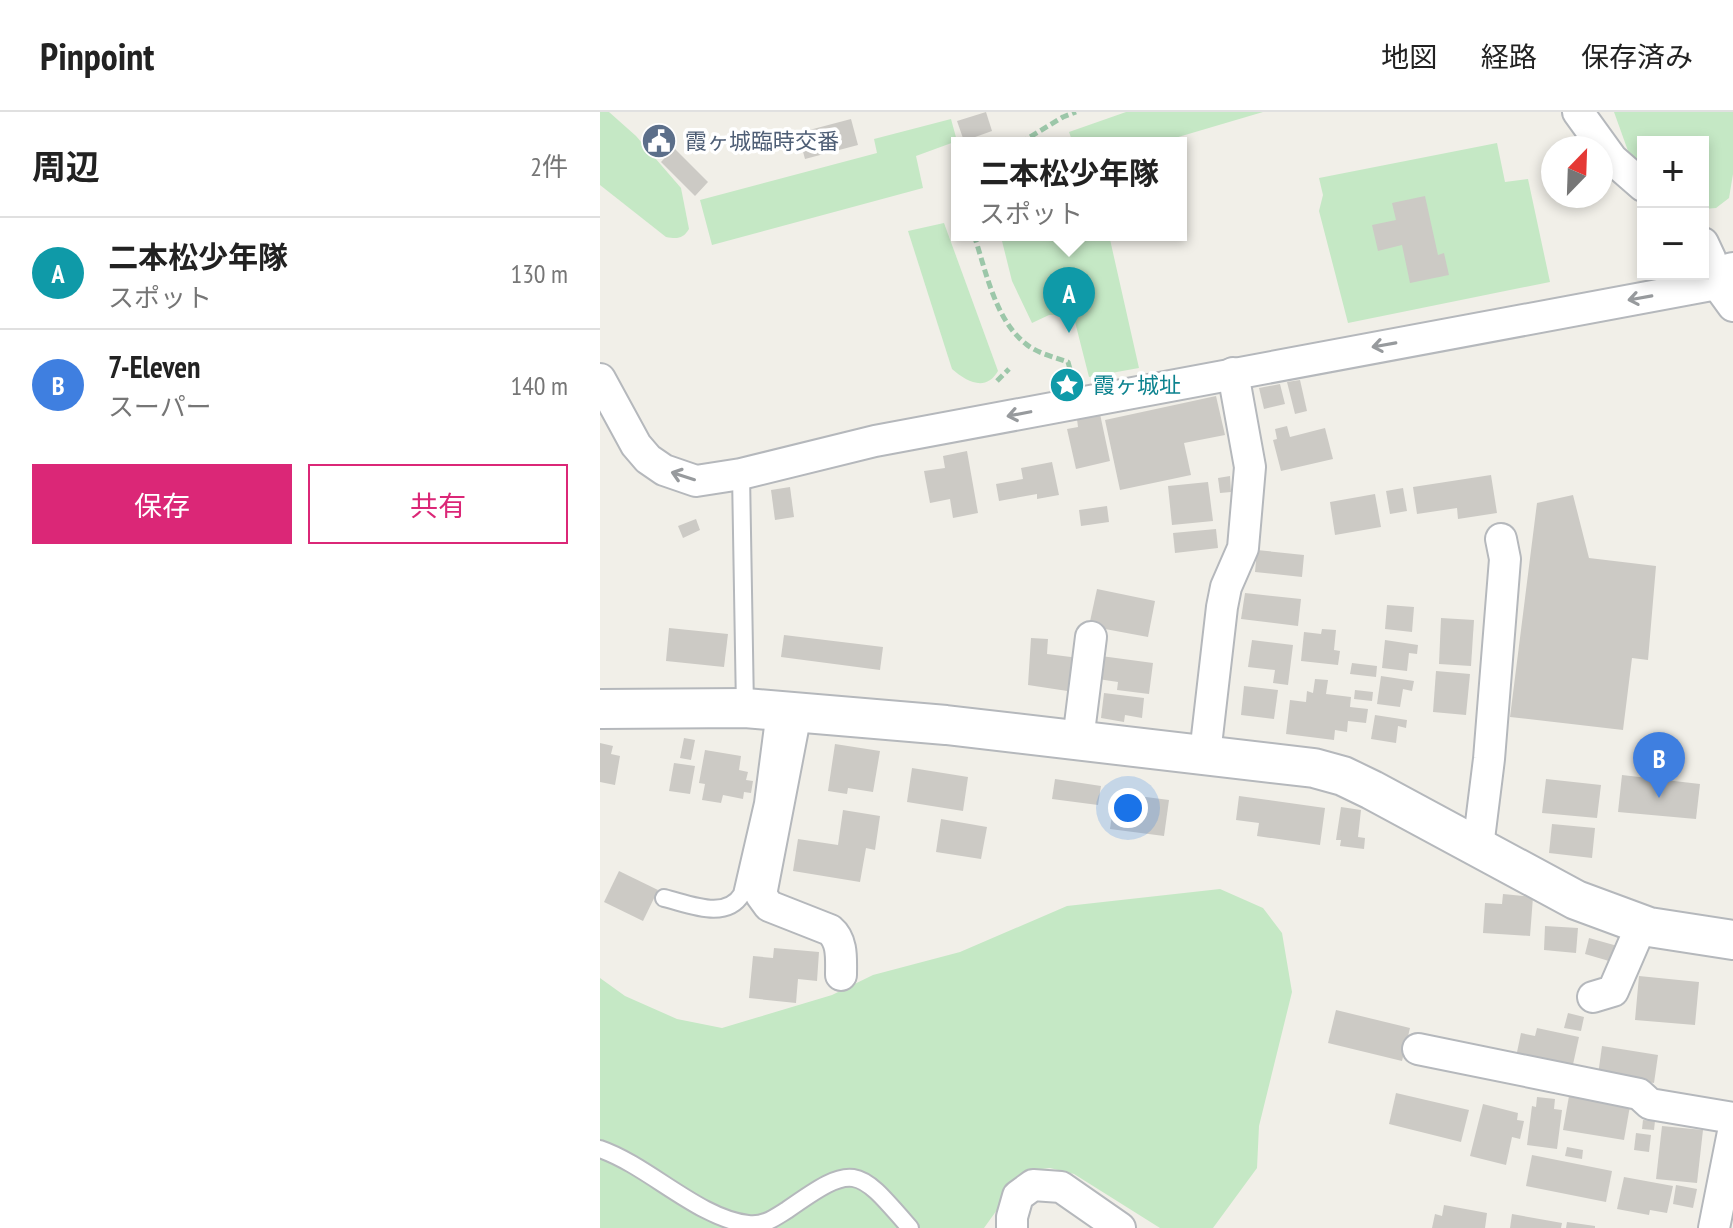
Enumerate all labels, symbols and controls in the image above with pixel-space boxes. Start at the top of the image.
text: Pinpoint [40,31,154,80]
text: 地図 [1381,38,1437,75]
text: 経路 [1481,38,1537,75]
text: 保存済み [1581,38,1693,75]
public building icon: 霞ヶ城臨時交番 [640,122,678,160]
place label: 霞ヶ城臨時交番 [685,127,839,155]
north arrow [1541,136,1613,208]
map controls [1637,136,1709,280]
button: + [1637,136,1709,208]
popup [951,137,1187,241]
text: 周辺 [32,144,100,188]
text: 2件 [530,150,568,183]
text: 二本松少年隊 [979,153,1159,192]
text: スポット [979,197,1083,230]
button: − [1637,208,1709,280]
text: 二本松少年隊 [108,237,288,276]
text: A [51,257,65,290]
text: 130 m [510,257,568,290]
pin: A [1043,267,1095,333]
text: スポット [108,281,212,314]
one-way arrow [1628,291,1653,306]
one-way arrow [1372,338,1398,353]
text: 7-Eleven [108,347,201,386]
place icon: 霞ヶ城址 [1048,366,1086,404]
text: B [52,369,64,402]
text: 140 m [510,369,568,402]
place label: 霞ヶ城址 [1093,371,1181,399]
text: スーパー [108,390,212,423]
one-way arrow [1007,407,1032,422]
button: 保存 [32,464,292,544]
button: 共有 [308,464,568,544]
one-way arrow [670,468,696,483]
pin: B [1633,732,1685,798]
your location [1108,788,1148,828]

